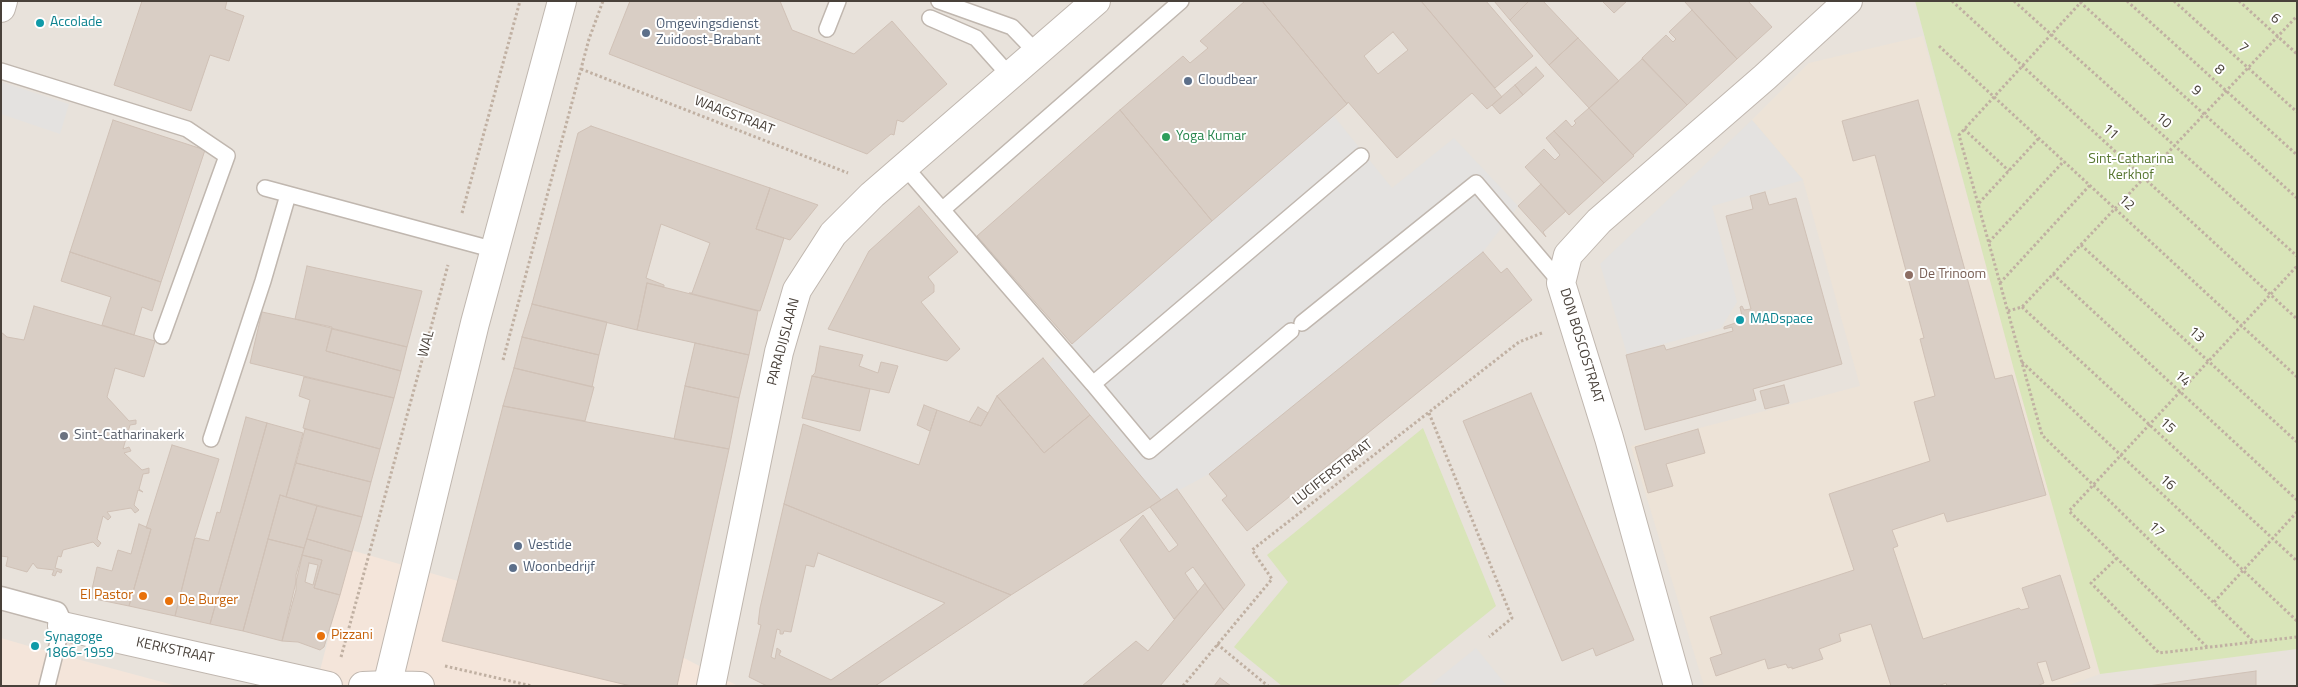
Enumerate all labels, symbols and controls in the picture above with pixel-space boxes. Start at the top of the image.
street label: 6 [2266,10,2284,28]
place label: Accolade [50,15,102,31]
marker: Accolade [34,17,46,29]
place label: Omgevingsdienst Zuidoost-Brabant [656,17,761,49]
marker: Omgevingsdienst Zuidoost-Brabant [640,27,652,39]
street label: 7 [2234,39,2252,57]
street label: 8 [2210,61,2228,79]
place label: Cloudbear [1198,73,1257,89]
marker: Cloudbear [1182,75,1194,87]
street label: 9 [2187,82,2205,100]
street label: WAAGSTRAAT [692,93,776,139]
street label: 10 [2152,110,2174,132]
street label: 11 [2099,121,2121,143]
place label: Yoga Kumar [1176,129,1246,145]
marker: Yoga Kumar [1160,131,1172,143]
park label: Sint-Catharina Kerkhof [2088,152,2174,184]
street label: 12 [2115,192,2137,214]
place label: De Trinoom [1919,267,1986,283]
marker: De Trinoom [1903,269,1915,281]
street label: DON BOSCOSTRAAT [1555,286,1607,406]
street label: PARADIJSLAAN [764,296,804,388]
place label: MADspace [1750,312,1813,328]
marker: MADspace [1734,314,1746,326]
street label: 13 [2185,324,2207,346]
street label: WAL [415,329,439,359]
street label: 14 [2171,368,2193,390]
street label: 15 [2156,415,2178,437]
place label: Sint-Catharinakerk [74,428,185,444]
marker: Sint-Catharinakerk [58,430,70,442]
street label: LUCIFERSTRAAT [1290,436,1376,510]
street label: 16 [2156,472,2178,494]
street label: 17 [2145,519,2167,541]
place label: Vestide [528,538,572,554]
marker: Vestide [512,540,524,552]
place label: Woonbedrijf [523,560,595,576]
marker: Woonbedrijf [507,562,519,574]
place label: El Pastor [80,588,133,604]
marker: El Pastor [137,590,149,602]
place label: De Burger [179,593,238,609]
marker: De Burger [163,595,175,607]
place label: Pizzani [331,628,373,644]
place label: Synagoge 1866-1959 [45,630,114,662]
marker: Pizzani [315,630,327,642]
street label: KERKSTRAAT [135,635,215,667]
marker: Synagoge 1866-1959 [29,640,41,652]

